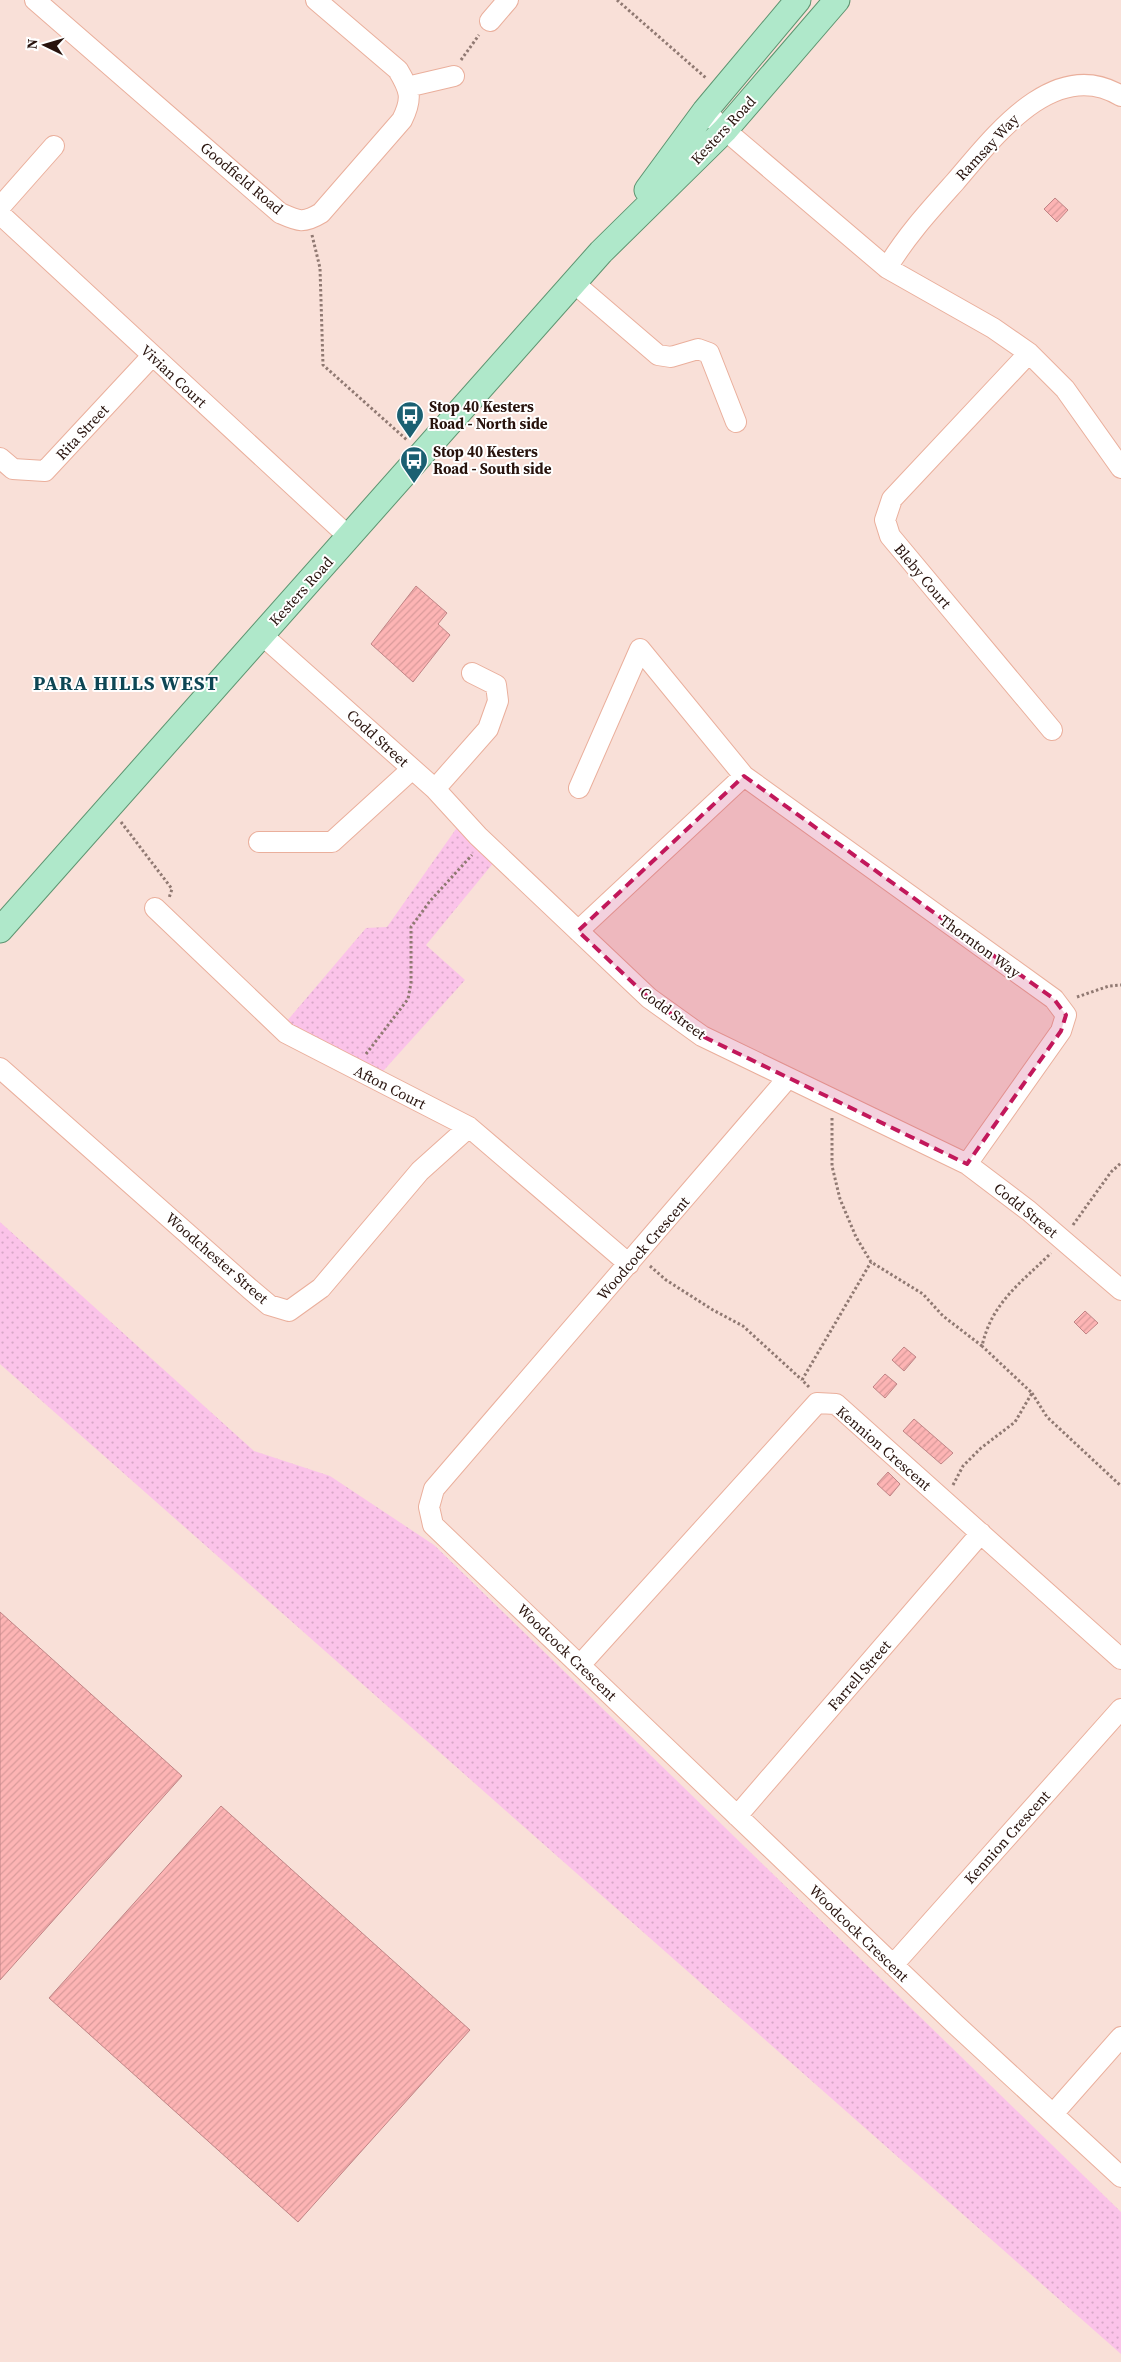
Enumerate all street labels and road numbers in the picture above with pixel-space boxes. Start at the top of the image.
street label: Kesters Road [686,91,761,169]
street label: Ramsay Way [951,109,1024,185]
street label: Goodfield Road [196,137,288,219]
street label: Vivian Court [136,340,212,412]
street label: Rita Street [51,400,113,464]
street label: Bleby Court [890,539,956,613]
street label: Kesters Road [264,551,338,630]
street label: Codd Street [342,704,414,772]
street label: Thornton Way [935,909,1025,983]
street label: Codd Street [636,982,710,1044]
street label: Afton Court [350,1060,430,1114]
street label: Codd Street [989,1178,1063,1242]
street label: Woodcock Crescent [592,1191,694,1304]
street label: Woodchester Street [161,1207,273,1309]
street label: Kennion Crescent [832,1401,936,1495]
street label: Woodcock Crescent [512,1599,622,1705]
street label: Farrell Street [823,1635,896,1715]
street label: Kennion Crescent [959,1785,1055,1888]
street label: Woodcock Crescent [804,1880,914,1986]

